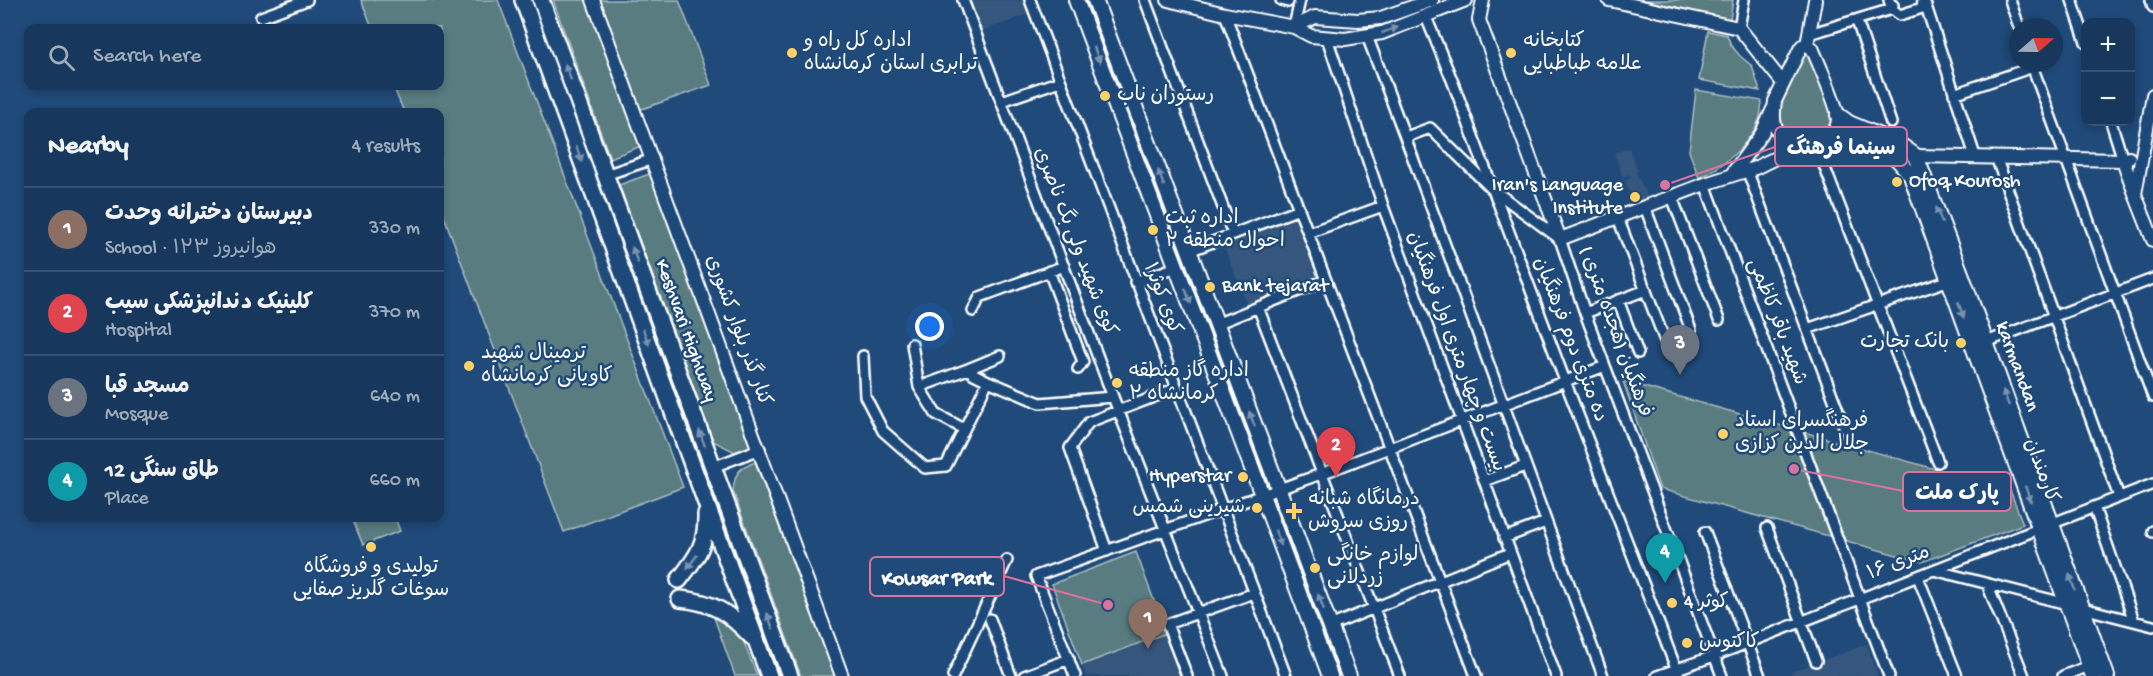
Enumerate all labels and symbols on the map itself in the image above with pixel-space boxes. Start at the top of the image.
north arrow [2009,18,2063,72]
one-way arrow [1382,25,1400,35]
place label: اداره کل راه و ترابری استان کرمانشاه [802,30,978,77]
place label: کتابخانه علامه طباطبایی [1523,30,1643,77]
marker: اداره کل راه و ترابری استان کرمانشاه [785,46,799,60]
one-way arrow [1092,46,1102,64]
marker: کتابخانه علامه طباطبایی [1504,46,1518,60]
one-way arrow [562,63,572,81]
place label: رستوران ناب [1117,84,1214,108]
marker: رستوران ناب [1098,89,1112,103]
callout: سینما فرهنگ [1775,127,1907,166]
text: سینما فرهنگ [1787,134,1895,163]
street label: کوی شهید ولی بگ ناصری [1027,143,1123,339]
one-way arrow [575,145,584,163]
one-way arrow [1156,168,1166,186]
place label: Ofoq Kourosh [1909,171,2021,194]
place label: Iran's Language Institute [1492,175,1624,221]
marker: Ofoq Kourosh [1890,175,1904,189]
marker: Iran's Language Institute [1628,190,1642,204]
one-way arrow [1934,206,1943,224]
place label: اداره ثبت احوال منطقه ۲ [1165,207,1285,254]
marker: اداره ثبت احوال منطقه ۲ [1146,223,1160,237]
street label: بیست و چهار متری اول فرهنگیان [1401,228,1512,475]
street label: فرهنگیان (هجده متری ) [1572,243,1658,420]
one-way arrow [630,246,639,264]
street label: کنار گذر بلوار کشوری [699,251,778,410]
street label: ده متری دوم فرهنگیان [1526,253,1614,426]
street label: شهید باقر کاظمی [1741,255,1812,388]
street label: Keshvari Highway [649,257,721,405]
street label: کوی کوثر۱ [1137,259,1186,338]
place label: Bank tejarat [1221,276,1330,299]
marker: Bank tejarat [1203,280,1217,294]
one-way arrow [1183,287,1193,305]
one-way arrow [1956,302,1966,320]
your location [915,312,944,341]
street label: karmandan [1989,319,2043,416]
pin: 3 [1660,326,1700,375]
one-way arrow [641,328,651,346]
place label: بانک تجارت [1860,331,1949,355]
marker: بانک تجارت [1954,336,1968,350]
place label: ترمینال شهید کاویانی کرمانشاه [481,342,613,389]
place label: اداره گاز منطقه ۲ کرمانشاه [1129,358,1249,407]
marker: ترمینال شهید کاویانی کرمانشاه [462,359,476,373]
marker: اداره گاز منطقه ۲ کرمانشاه [1110,376,1124,390]
one-way arrow [2001,389,2011,407]
place label: فرهنگسرای استاد جلال الدین کزازی [1735,408,1869,457]
one-way arrow [1247,410,1257,428]
marker: فرهنگسرای استاد جلال الدین کزازی [1716,427,1730,441]
pin: 2 [1316,428,1356,477]
one-way arrow [697,429,707,447]
street label: کارمندان [2018,435,2063,506]
place label: Hyperstar [1149,466,1233,489]
marker: Hyperstar [1236,470,1250,484]
callout: پارک ملت [1903,472,2011,511]
text: پارک ملت [1915,483,1999,508]
one-way arrow [2023,485,2033,503]
place label: درمانگاه شبانه روزی سروش [1308,486,1420,535]
place label: شیرینی شمس [1133,497,1245,520]
marker: شیرینی شمس [1250,501,1264,515]
marker: درمانگاه شبانه روزی سروش [1285,502,1303,520]
one-way arrow [1274,529,1284,547]
pin: 4 [1646,534,1684,583]
marker: توليدی و فروشگاه سوغات گلريز صفايی [364,540,378,554]
place label: لوازم خانگی زردلانی [1327,542,1418,591]
street label: ۱۶ متری [1864,542,1934,586]
place label: توليدی و فروشگاه سوغات گلريز صفايی [293,554,449,603]
one-way arrow [686,554,698,570]
callout: Kowsar Park [870,557,1004,596]
marker: لوازم خانگی زردلانی [1308,561,1322,575]
text: Kowsar Park [881,568,995,593]
one-way arrow [2067,573,2077,591]
place label: کوثر 4 [1684,591,1729,615]
one-way arrow [1316,592,1326,610]
marker: کوثر 4 [1665,596,1679,610]
pin: 1 [1128,600,1168,649]
one-way arrow [764,612,774,630]
place label: کاکتوس [1699,631,1760,655]
marker: کاکتوس [1680,636,1694,650]

